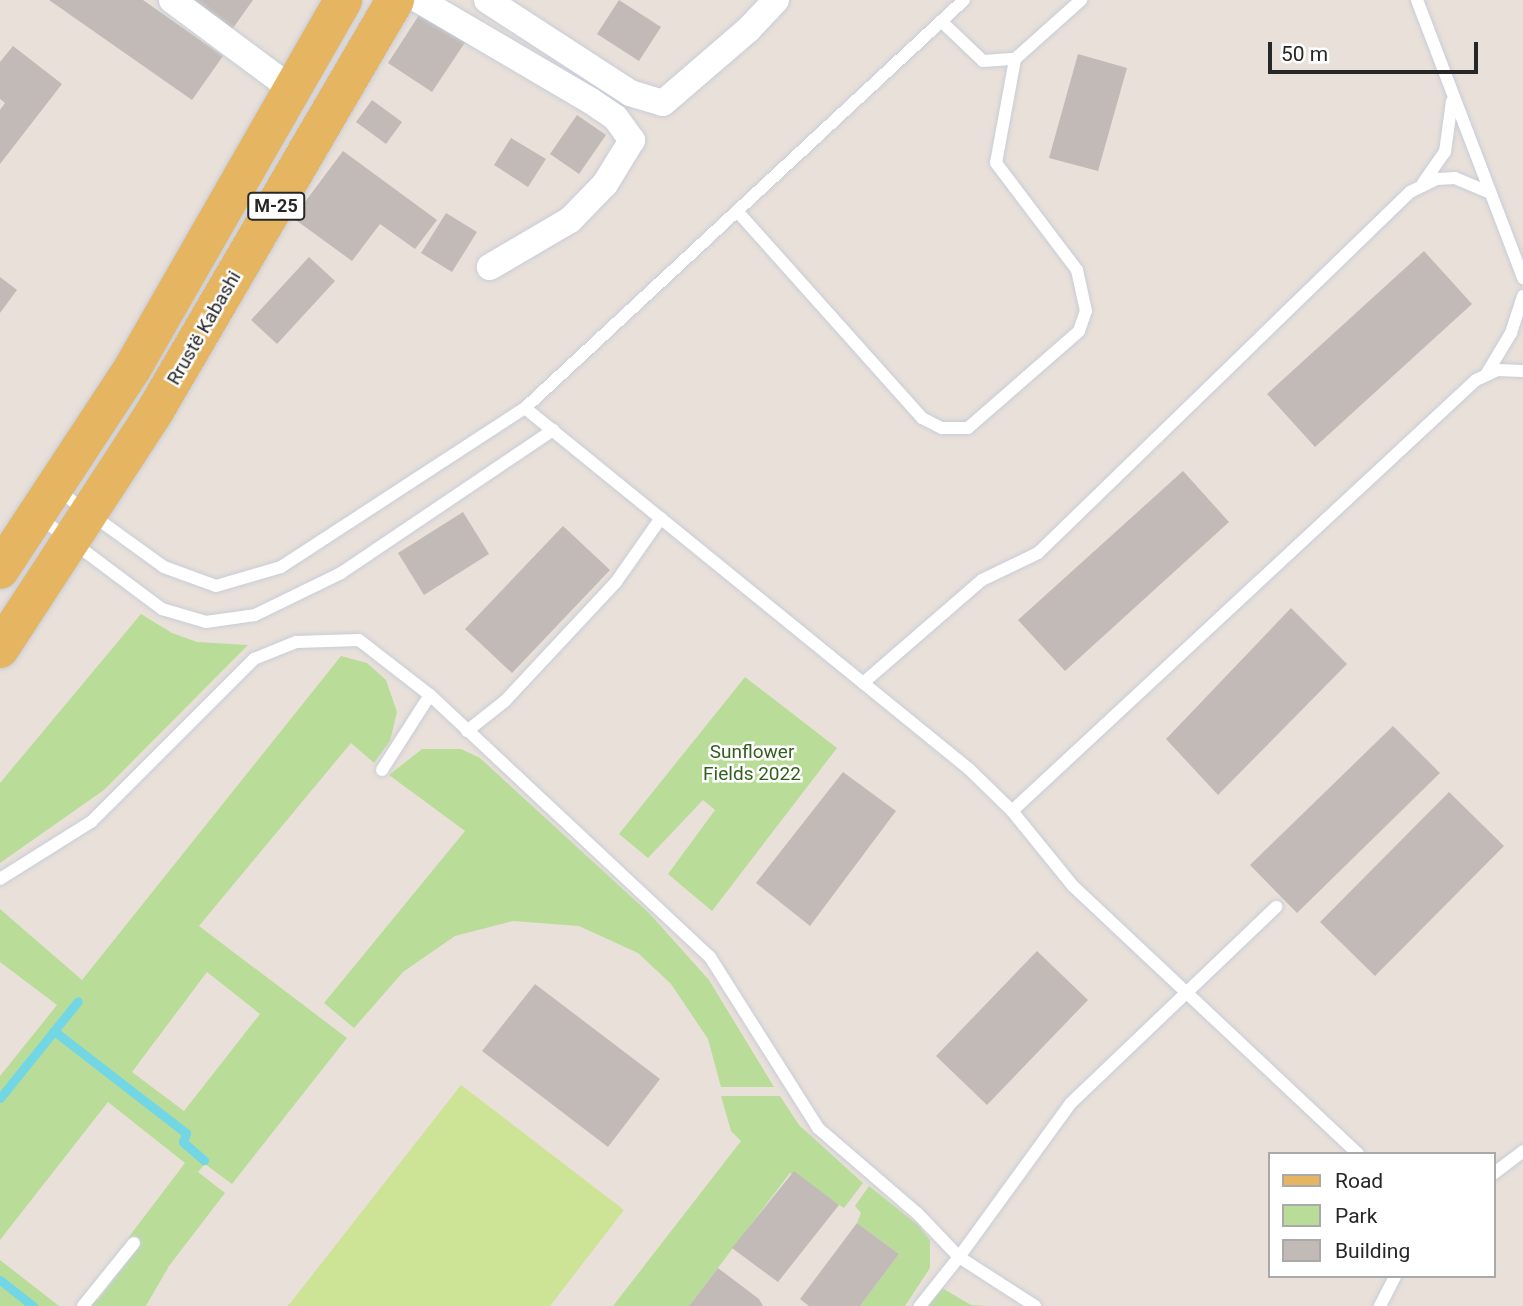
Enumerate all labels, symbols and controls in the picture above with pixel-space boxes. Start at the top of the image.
scale bar [1271,28,1481,72]
text: 50 m [1281,42,1328,66]
road number: M-25 [246,191,306,220]
street label: Rrustë Kabashi [162,267,246,389]
park label: Sunflower Fields 2022 [703,741,801,785]
legend [1268,1152,1495,1278]
text: Road [1335,1169,1383,1193]
text: Park [1335,1204,1377,1228]
text: Building [1335,1239,1410,1263]

